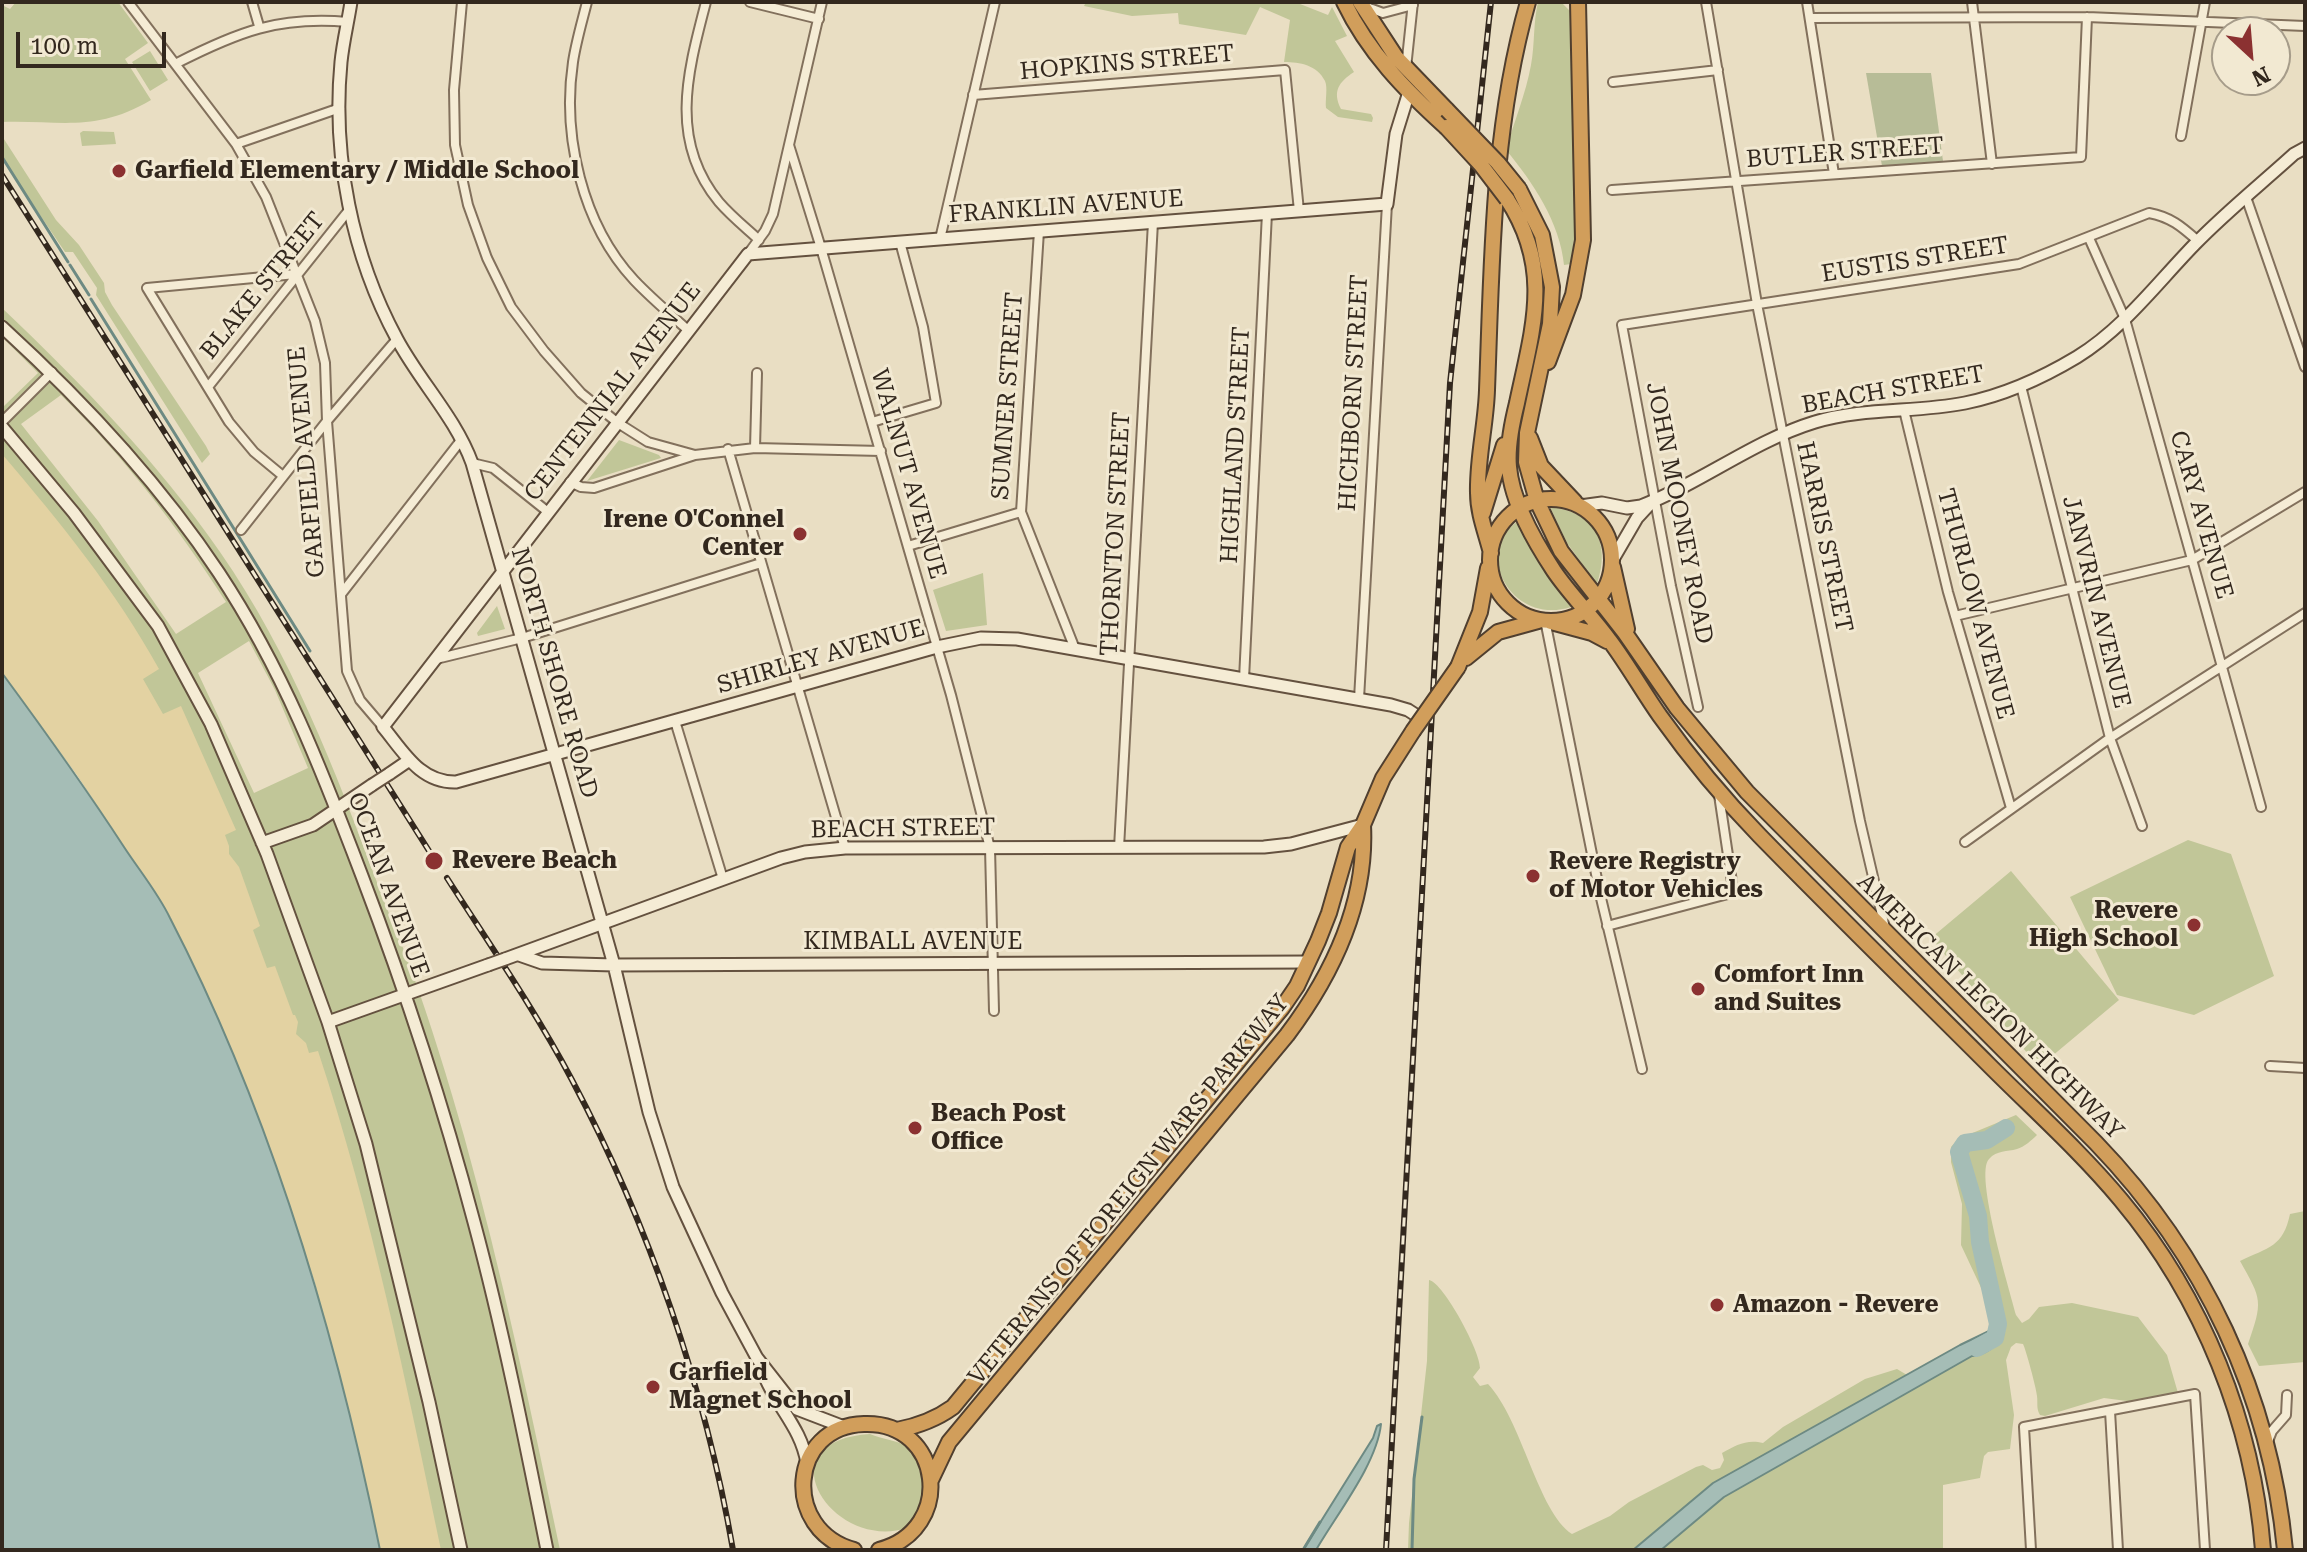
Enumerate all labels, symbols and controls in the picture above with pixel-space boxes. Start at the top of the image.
scale bar [20,16,170,66]
north arrow [2211,16,2291,96]
text: 100 m [30,32,98,60]
street label: HOPKINS STREET [1019,39,1235,87]
text: N [2248,61,2274,91]
street label: BUTLER STREET [1745,132,1945,174]
place label: Garfield Elementary / Middle School [135,157,579,185]
marker: Garfield Elementary / Middle School [110,162,128,180]
street label: FRANKLIN AVENUE [948,184,1184,230]
street label: BLAKE STREET [195,207,331,365]
street label: EUSTIS STREET [1819,231,2011,289]
street label: HICHBORN STREET [1333,274,1375,512]
street label: CENTENNIAL AVENUE [519,277,707,507]
street label: SUMNER STREET [986,291,1030,501]
street label: HIGHLAND STREET [1215,326,1257,564]
street label: GARFIELD AVENUE [283,345,331,579]
street label: BEACH STREET [1799,360,1987,420]
street label: WALNUT AVENUE [864,366,952,582]
street label: JOHN MOONEY ROAD [1639,380,1719,646]
street label: THORNTON STREET [1095,411,1137,657]
street label: CARY AVENUE [2163,428,2239,602]
street label: HARRIS STREET [1790,439,1858,635]
street label: THURLOW AVENUE [1930,486,2020,722]
street label: JANVRIN AVENUE [2056,493,2136,711]
place label: Irene O'Connel Center [603,506,784,562]
marker: Irene O'Connel Center [791,525,809,543]
street label: NORTH SHORE ROAD [504,544,604,802]
street label: SHIRLEY AVENUE [714,614,928,700]
street label: OCEAN AVENUE [341,788,435,982]
street label: BEACH STREET [810,813,996,845]
place label: Revere Beach [452,847,617,875]
place label: Revere Registry of Motor Vehicles [1549,848,1763,904]
marker: Revere Beach [423,850,445,872]
marker: Revere Registry of Motor Vehicles [1524,867,1542,885]
street label: AMERICAN LEGION HIGHWAY [1851,868,2129,1146]
place label: Revere High School [2029,897,2178,953]
marker: Revere High School [2185,916,2203,934]
street label: KIMBALL AVENUE [803,928,1023,956]
place label: Comfort Inn and Suites [1714,961,1864,1017]
marker: Comfort Inn and Suites [1689,980,1707,998]
street label: VETERANS OF FOREIGN WARS PARKWAY [962,989,1296,1391]
place label: Beach Post Office [931,1100,1066,1156]
marker: Beach Post Office [906,1119,924,1137]
place label: Amazon - Revere [1733,1291,1939,1319]
marker: Amazon - Revere [1708,1296,1726,1314]
place label: Garfield Magnet School [669,1359,852,1415]
marker: Garfield Magnet School [644,1378,662,1396]

